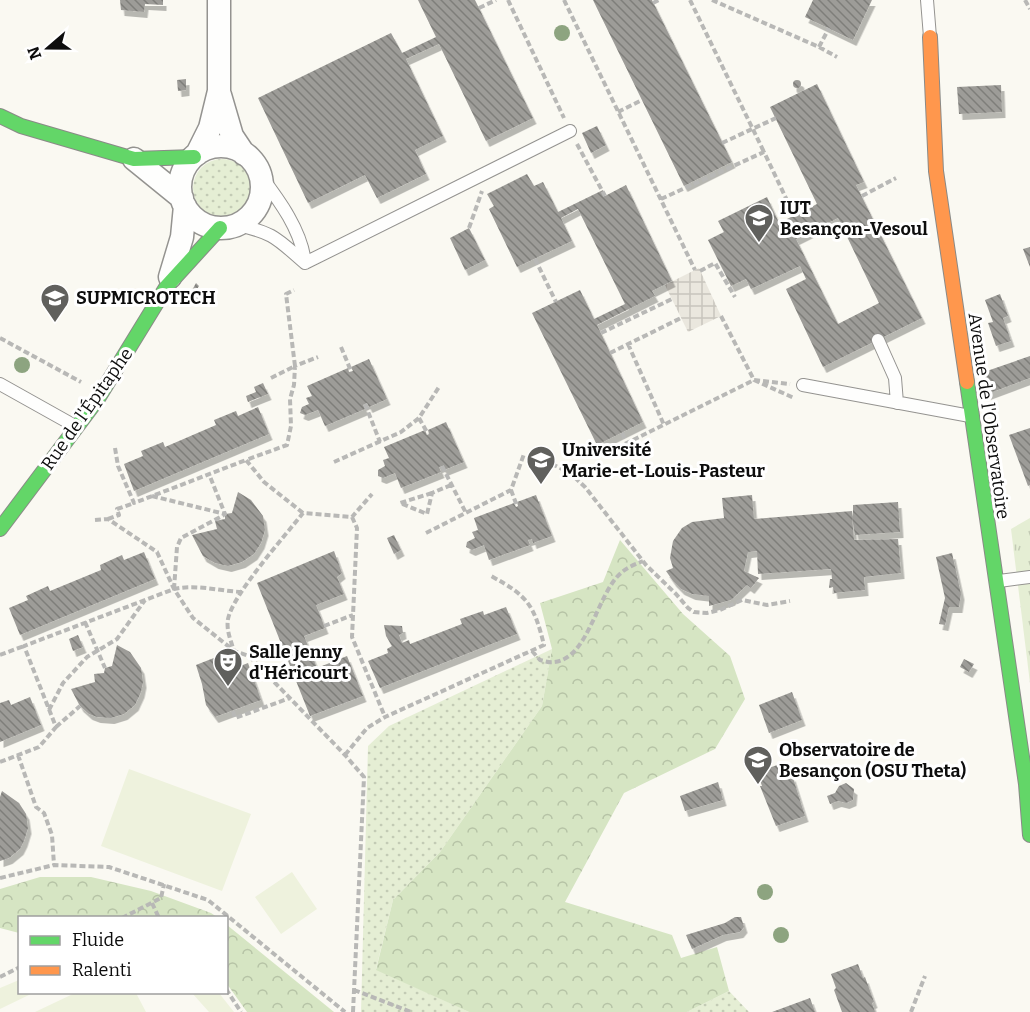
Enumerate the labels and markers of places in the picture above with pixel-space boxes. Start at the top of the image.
place label: IUT Besançon-Vesoul [780,197,928,240]
school or university icon: IUT Besançon-Vesoul [743,202,775,244]
school or university icon: SUPMICROTECH [39,282,71,324]
place label: SUPMICROTECH [76,287,216,309]
place label: Université Marie-et-Louis-Pasteur [562,439,766,482]
school or university icon: Université Marie-et-Louis-Pasteur [525,444,557,486]
place label: Salle Jenny d'Héricourt [249,641,348,684]
theatre icon: Salle Jenny d'Héricourt [212,646,244,688]
place label: Observatoire de Besançon (OSU Theta) [779,739,967,782]
school or university icon: Observatoire de Besançon (OSU Theta) [742,744,774,786]

